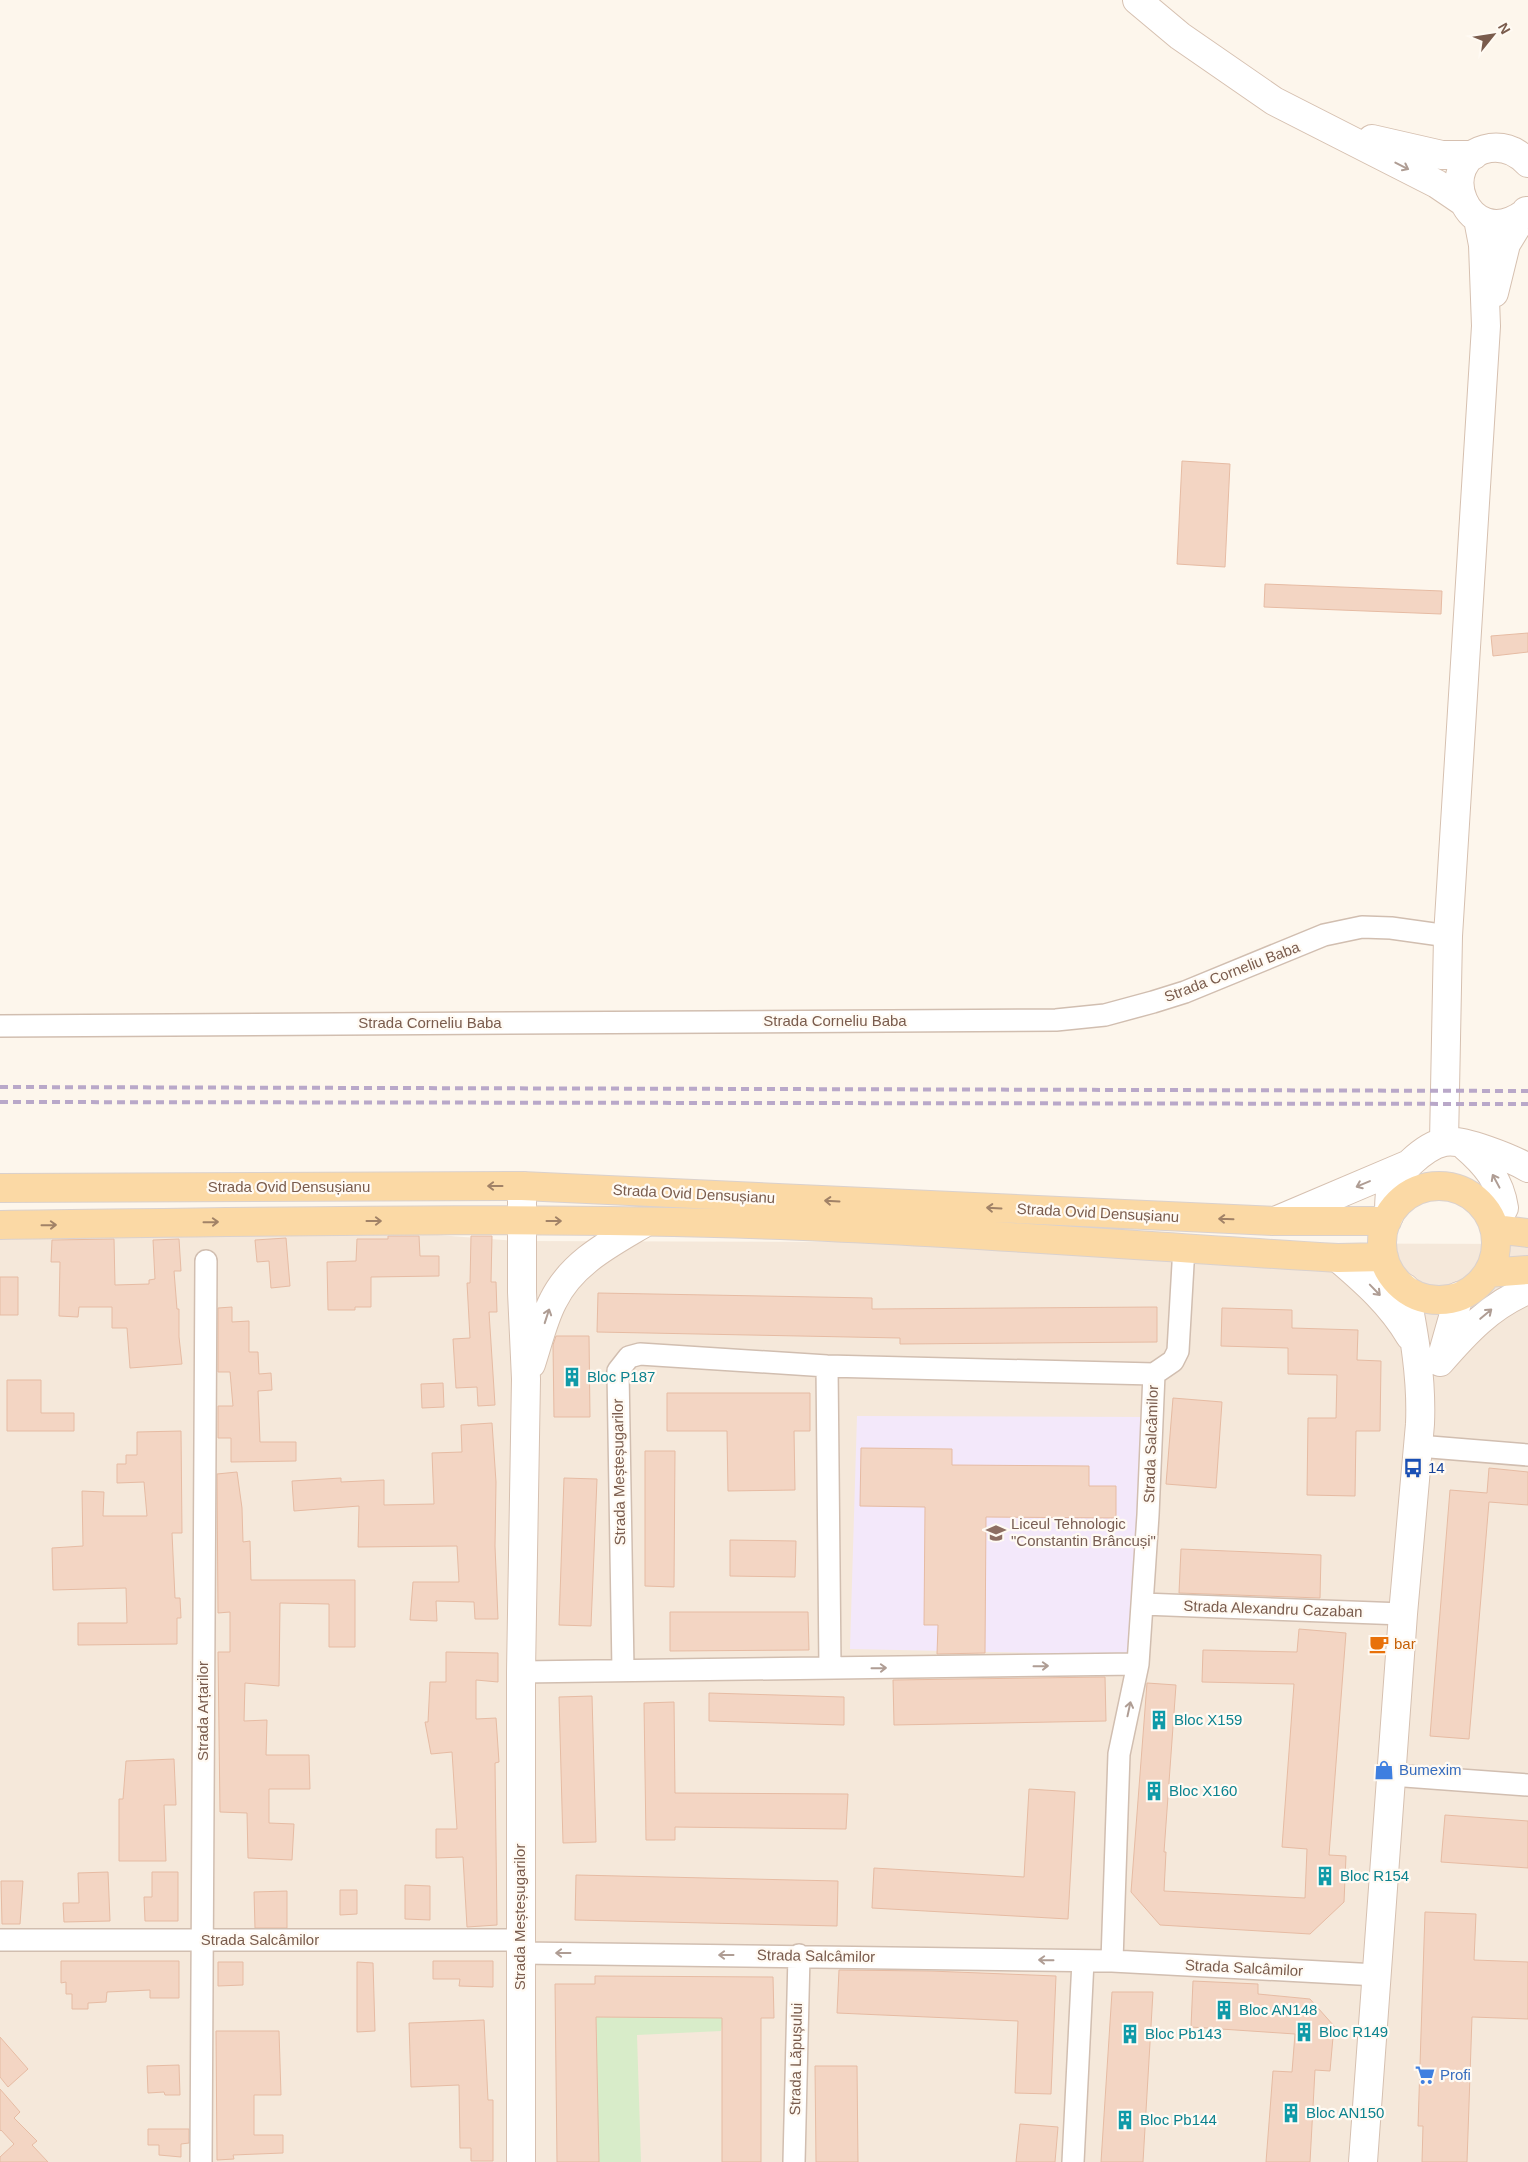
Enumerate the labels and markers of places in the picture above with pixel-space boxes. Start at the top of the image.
building icon: Bloc P187 [561,1366,583,1388]
place label: Bloc P187 [587,1368,655,1385]
bus stop icon: 14 [1402,1457,1424,1479]
place label: 14 [1428,1459,1445,1476]
place label: Liceul Tehnologic "Constantin Brâncuși" [1011,1515,1156,1549]
school or university icon: Liceul Tehnologic "Constantin Brâncuși" [985,1522,1007,1544]
cafe icon: bar [1368,1633,1390,1655]
place label: bar [1394,1635,1416,1652]
building icon: Bloc X159 [1148,1709,1170,1731]
place label: Bloc X159 [1174,1711,1242,1728]
shop icon: Bumexim [1373,1759,1395,1781]
place label: Bumexim [1399,1761,1462,1778]
building icon: Bloc X160 [1143,1780,1165,1802]
place label: Bloc X160 [1169,1782,1237,1799]
building icon: Bloc R154 [1314,1865,1336,1887]
place label: Bloc R154 [1340,1867,1409,1884]
building icon: Bloc AN148 [1213,1999,1235,2021]
place label: Bloc AN148 [1239,2001,1317,2018]
building icon: Bloc R149 [1293,2021,1315,2043]
building icon: Bloc Pb143 [1119,2023,1141,2045]
place label: Bloc R149 [1319,2023,1388,2040]
place label: Bloc Pb143 [1145,2025,1222,2042]
supermarket icon: Profi [1414,2064,1436,2086]
place label: Profi [1440,2066,1471,2083]
building icon: Bloc AN150 [1280,2102,1302,2124]
place label: Bloc AN150 [1306,2104,1384,2121]
building icon: Bloc Pb144 [1114,2109,1136,2131]
place label: Bloc Pb144 [1140,2111,1217,2128]

